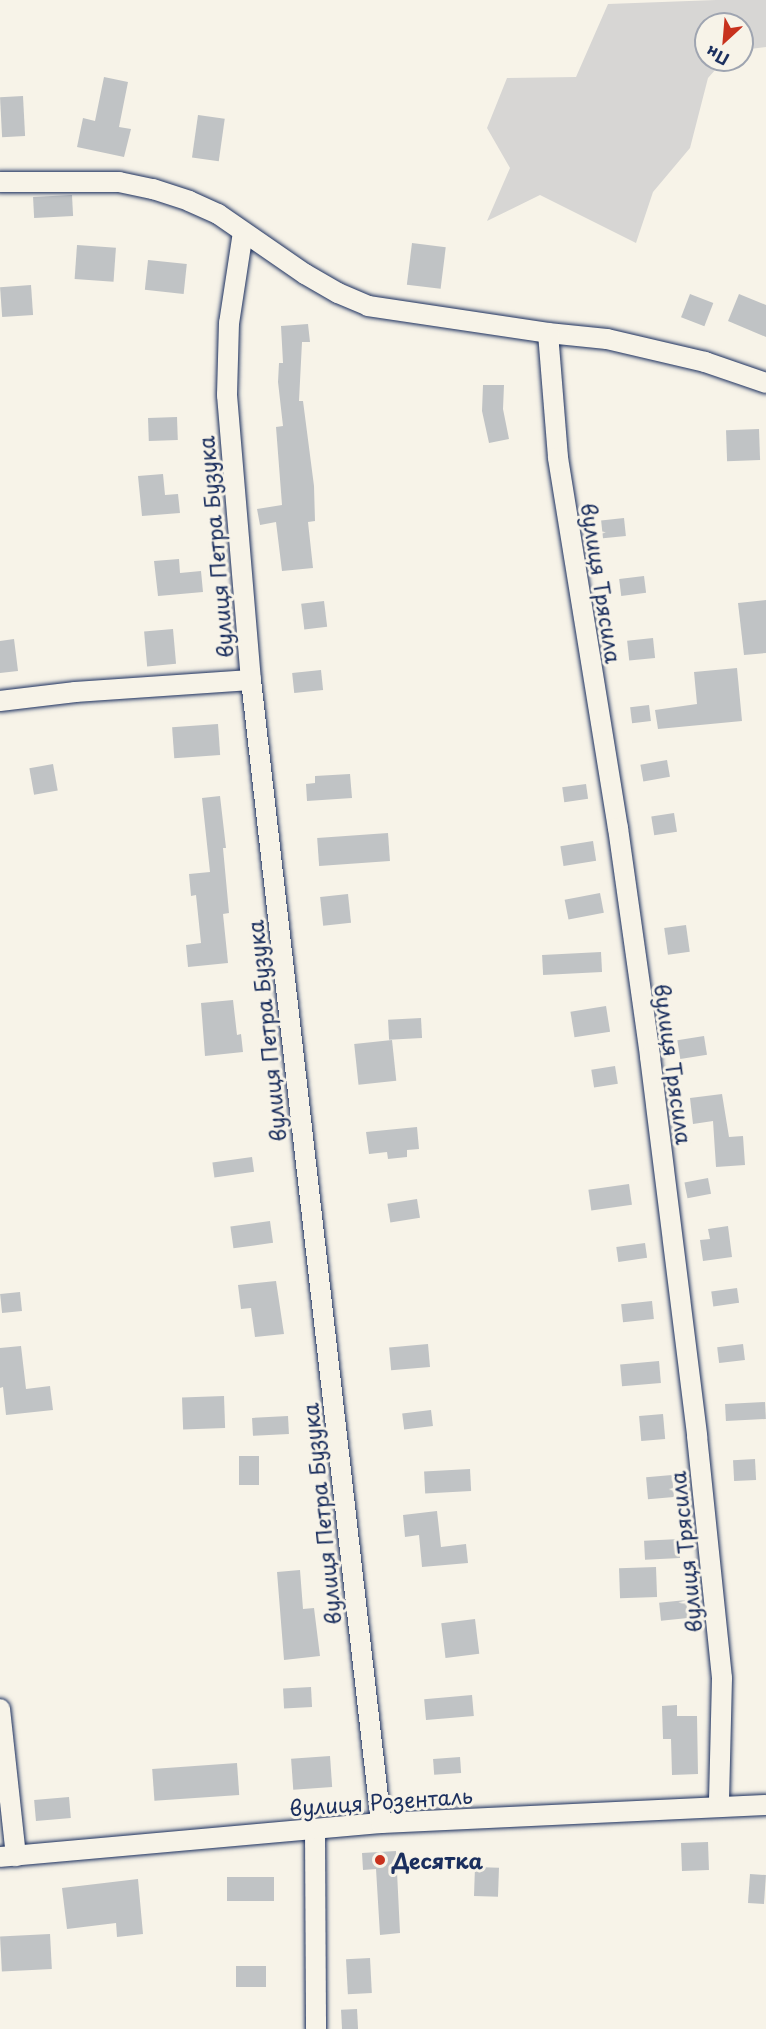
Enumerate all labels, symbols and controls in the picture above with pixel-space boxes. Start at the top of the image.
north arrow [694,12,754,72]
text: Пн [701,41,733,72]
street label: вулиця Петра Бузука [193,435,237,659]
street label: вулиця Трясила [577,501,627,665]
street label: вулиця Петра Бузука [242,919,290,1143]
street label: вулиця Трясила [650,982,698,1146]
street label: вулиця Петра Бузука [297,1402,345,1626]
street label: вулиця Трясила [664,1470,706,1634]
street label: вулиця Розенталь [289,1782,473,1820]
place label: Десятка [392,1847,483,1873]
marker: Десятка [373,1853,387,1867]

